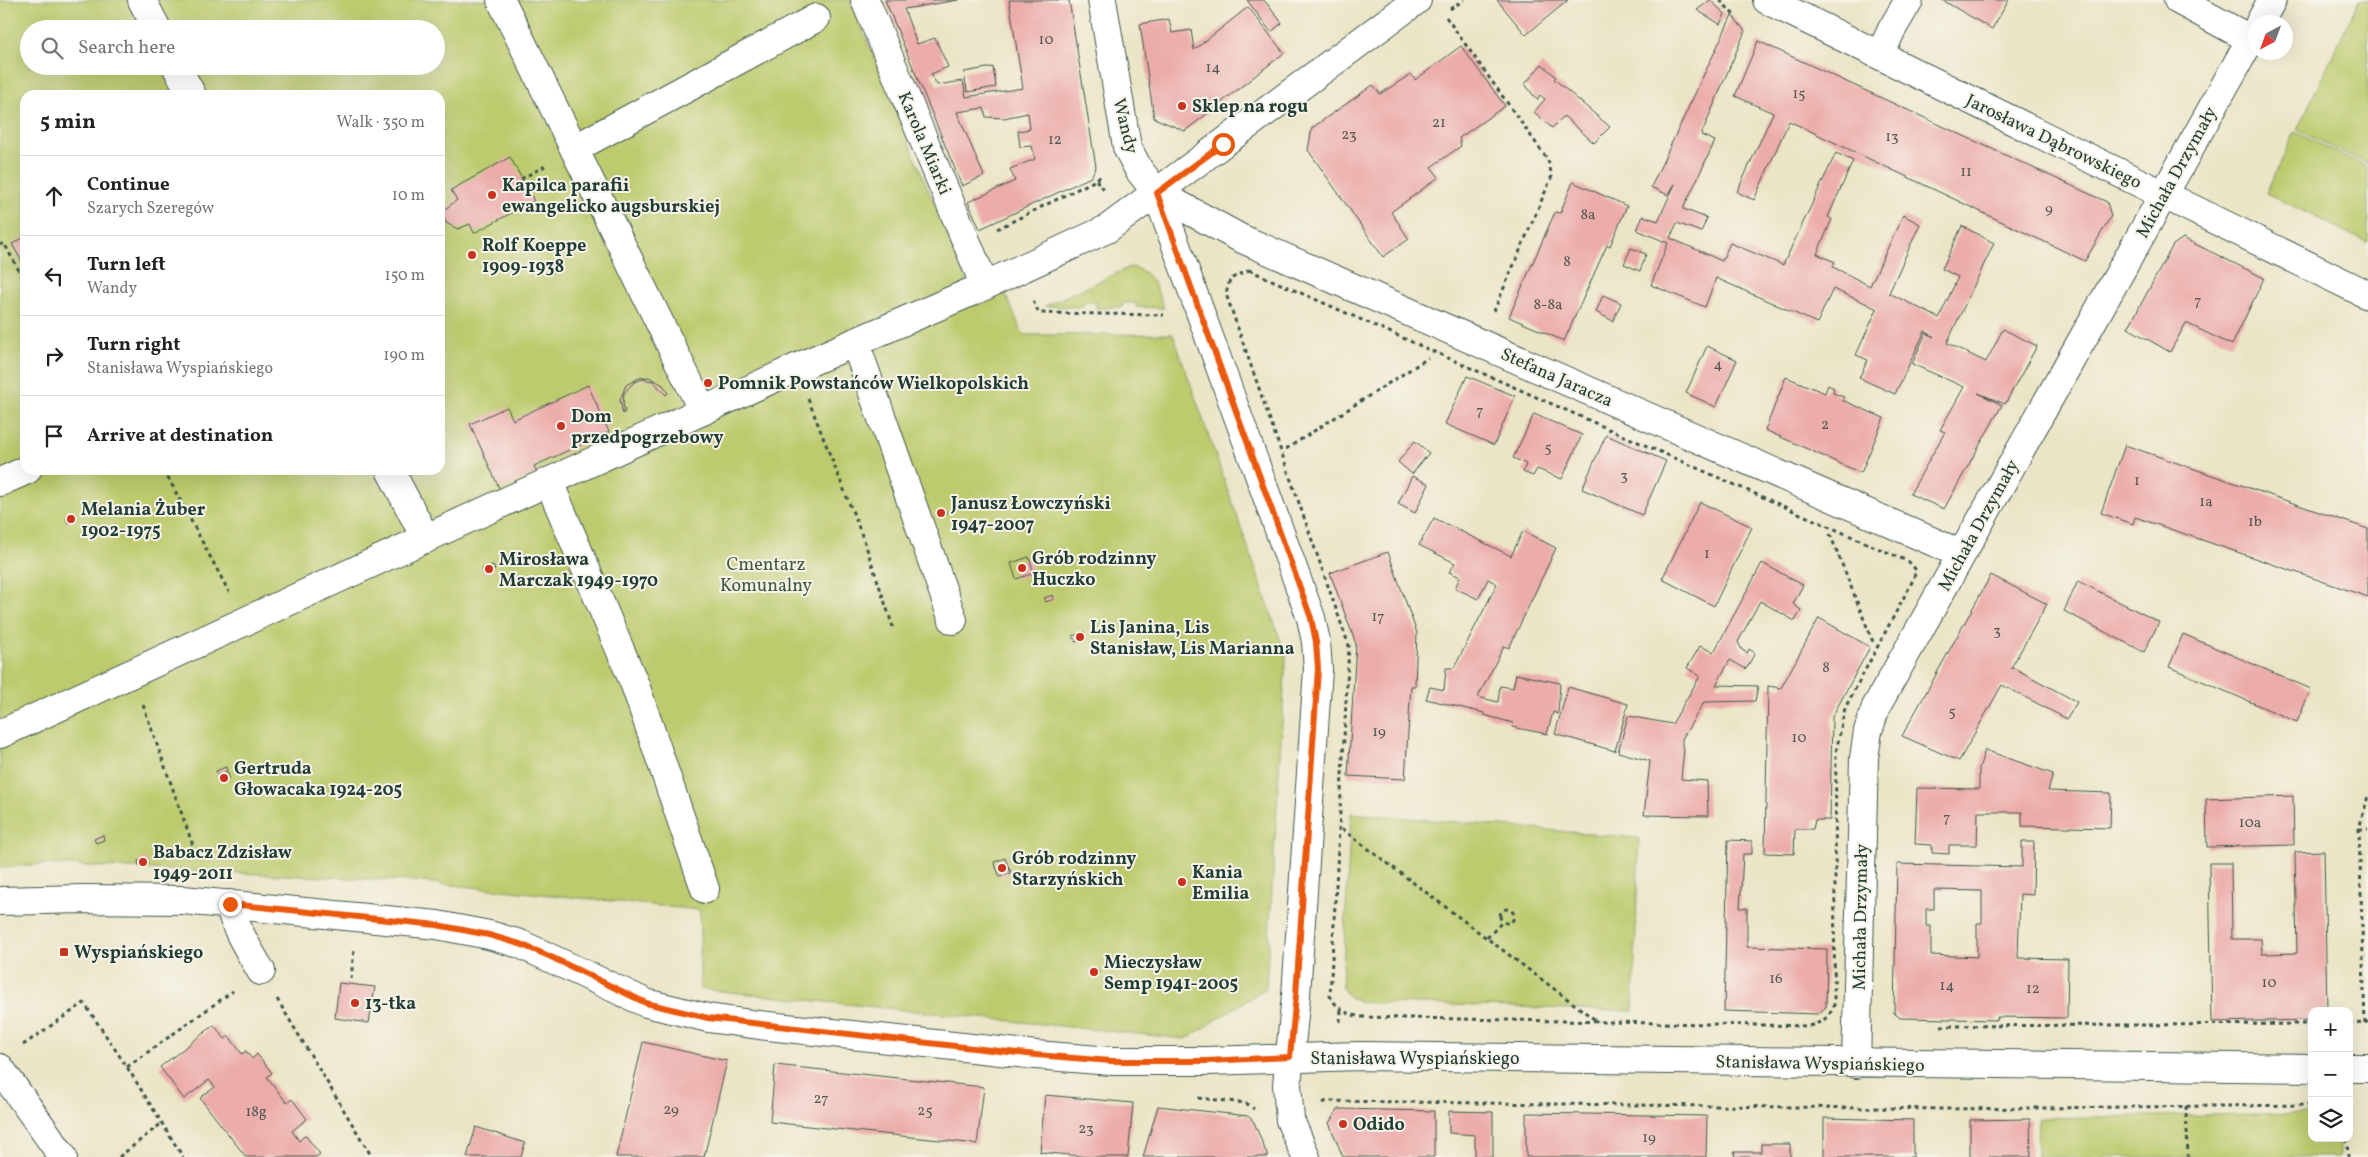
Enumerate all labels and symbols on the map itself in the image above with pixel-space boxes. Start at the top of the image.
north arrow [2248,15,2293,60]
house number: 10 [1039,30,1053,51]
house number: 14 [1206,58,1220,79]
house number: 15 [1792,84,1806,105]
street label: Karola Miarki [891,88,957,199]
street label: Jarosława Dąbrowskiego [1961,89,2146,196]
place label: Sklep na rogu [1192,95,1308,120]
street label: Wandy [1106,96,1144,157]
marker: Sklep na rogu [1176,100,1188,112]
street label: Michała Drzymały [2131,102,2224,243]
house number: 21 [1432,113,1446,134]
house number: 23 [1341,125,1357,146]
house number: 13 [1885,127,1899,148]
house number: 12 [1048,130,1062,151]
route start [1212,133,1235,156]
house number: 11 [1960,162,1972,183]
place label: Kapilca parafii ewangelicko augsburskiej [502,174,720,220]
marker: Kapilca parafii ewangelicko augsburskiej [486,189,498,201]
house number: 9 [2045,199,2053,220]
house number: 8a [1580,205,1596,226]
place label: Rolf Koeppe 1909-1938 [482,234,586,280]
marker: Rolf Koeppe 1909-1938 [466,249,478,261]
house number: 8 [1563,252,1571,273]
house number: 7 [2194,291,2202,312]
house number: 8-8a [1534,295,1563,316]
street label: Stefana Jaracza [1496,342,1617,414]
house number: 4 [1714,355,1723,376]
place label: Pomnik Powstańców Wielkopolskich [718,372,1029,397]
marker: Pomnik Powstańców Wielkopolskich [702,377,714,389]
house number: 7 [1476,401,1484,422]
place label: Dom przedpogrzebowy [571,405,724,451]
house number: 2 [1821,415,1829,436]
marker: Dom przedpogrzebowy [555,420,567,432]
house number: 5 [1544,438,1552,459]
street label: Michała Drzymały [1933,455,2026,596]
house number: 3 [1620,466,1628,487]
house number: 1 [2134,471,2140,492]
place label: Janusz Łowczyński 1947-2007 [950,492,1111,538]
house number: 1a [2199,492,2213,513]
place label: Melania Żuber 1902-1975 [81,498,206,544]
marker: Janusz Łowczyński 1947-2007 [935,507,947,519]
house number: 1b [2248,512,2262,533]
marker: Melania Żuber 1902-1975 [65,513,77,525]
house number: 1 [1704,544,1710,565]
place label: Grób rodzinny Huczko [1032,547,1156,593]
place label: Mirosława Marczak 1949-1970 [499,548,658,594]
park label: Cmentarz Komunalny [720,553,812,599]
marker: Grób rodzinny Huczko [1016,562,1028,574]
marker: Mirosława Marczak 1949-1970 [483,563,495,575]
house number: 17 [1371,607,1385,628]
place label: Lis Janina, Lis Stanisław, Lis Marianna [1090,616,1295,662]
house number: 3 [1993,621,2001,642]
marker: Lis Janina, Lis Stanisław, Lis Marianna [1074,631,1086,643]
house number: 8 [1822,658,1830,679]
house number: 5 [1948,702,1956,723]
house number: 19 [1372,722,1386,743]
house number: 10 [1792,728,1806,749]
place label: Gertruda Głowacaka 1924-205 [234,757,402,803]
marker: Gertruda Głowacaka 1924-205 [218,772,230,784]
house number: 7 [1943,808,1951,829]
house number: 10a [2239,813,2261,834]
place label: Babacz Zdzisław 1949-2011 [153,841,292,887]
street label: Michała Drzymały [1848,843,1875,991]
place label: Grób rodzinny Starzyńskich [1012,847,1136,893]
marker: Babacz Zdzisław 1949-2011 [137,856,149,868]
place label: Kania Emilia [1192,861,1249,907]
marker: Grób rodzinny Starzyńskich [996,862,1008,874]
marker: Kania Emilia [1176,876,1188,888]
route end [219,893,242,916]
place label: Wyspiańskiego [74,941,203,966]
marker: Wyspiańskiego [58,946,70,958]
place label: Mieczysław Semp 1941-2005 [1104,951,1238,997]
marker: Mieczysław Semp 1941-2005 [1088,966,1100,978]
house number: 16 [1769,969,1783,990]
house number: 10 [2262,973,2276,994]
house number: 14 [1940,976,1954,997]
house number: 12 [2026,979,2040,1000]
place label: 13-tka [365,992,416,1017]
marker: 13-tka [349,997,361,1009]
street label: Stanisława Wyspiańskiego [1310,1047,1520,1072]
street label: Stanisława Wyspiańskiego [1715,1050,1925,1079]
house number: 27 [814,1089,828,1110]
house number: 29 [663,1100,679,1121]
house number: 25 [917,1101,933,1122]
house number: 18g [245,1102,267,1123]
place label: Odido [1353,1113,1405,1138]
marker: Odido [1337,1118,1349,1130]
house number: 23 [1078,1119,1094,1140]
house number: 19 [1642,1128,1656,1149]

